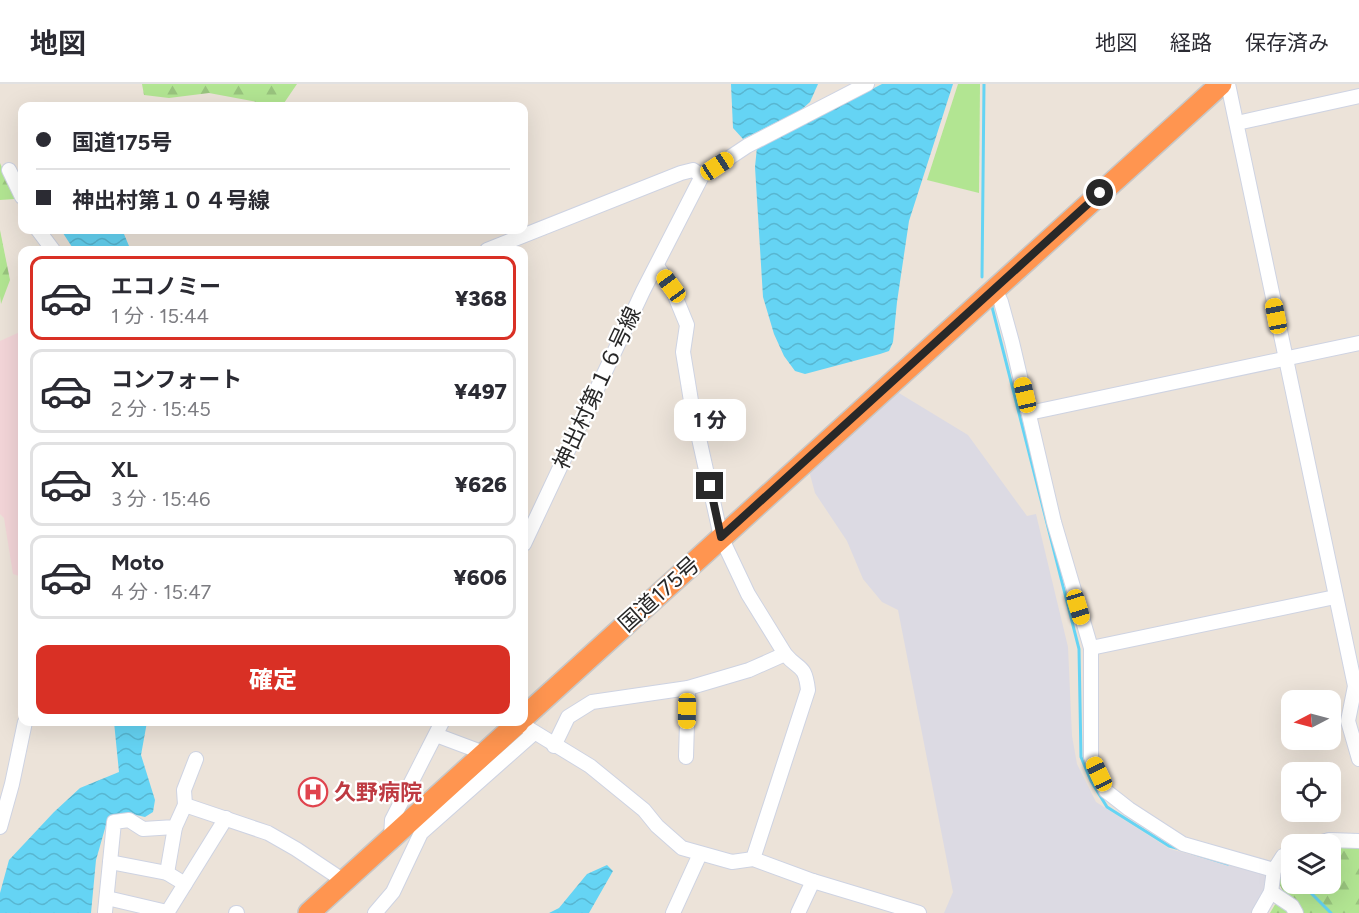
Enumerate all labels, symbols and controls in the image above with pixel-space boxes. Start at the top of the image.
text: 地図 [30,26,86,60]
text: 地図 [1095,30,1137,55]
text: 経路 [1170,30,1212,55]
text: 保存済み [1245,30,1329,55]
text: 国道175号 [72,129,172,156]
car [697,149,737,183]
route start [1086,179,1113,206]
text: 神出村第１０４号線 [72,187,270,214]
car [653,266,689,306]
icon: car [39,271,93,325]
text: エコノミー [111,273,221,300]
text: ¥368 [455,285,507,312]
car [1264,297,1288,335]
street label: 神出村第１６号線 [548,303,646,473]
text: 1 分 · 15:44 [111,304,209,328]
icon: car [39,364,93,418]
text: コンフォート [111,366,242,393]
car [1012,375,1038,415]
text: ¥497 [454,378,507,405]
text: 2 分 · 15:45 [111,397,211,421]
callout: 1 分 [674,399,746,441]
text: 1 分 [693,408,727,432]
text: XL [111,456,138,483]
icon: car [39,457,93,511]
text: ¥626 [455,471,507,498]
route end [696,472,723,499]
text: 3 分 · 15:46 [111,487,210,511]
text: Moto [111,549,164,576]
icon: car [39,550,93,604]
street label: 国道175号 [613,551,705,637]
text: ¥606 [453,564,507,591]
text: 4 分 · 15:47 [111,580,211,604]
car [1064,587,1092,627]
button: 確定 [36,645,510,714]
north arrow [1281,690,1341,750]
map controls [1281,690,1341,894]
car [678,693,696,729]
car [1083,754,1115,794]
button: locate [1281,762,1341,822]
hospital icon: 久野病院 [297,776,329,808]
place label: 久野病院 [334,779,422,806]
button: layers [1281,834,1341,894]

